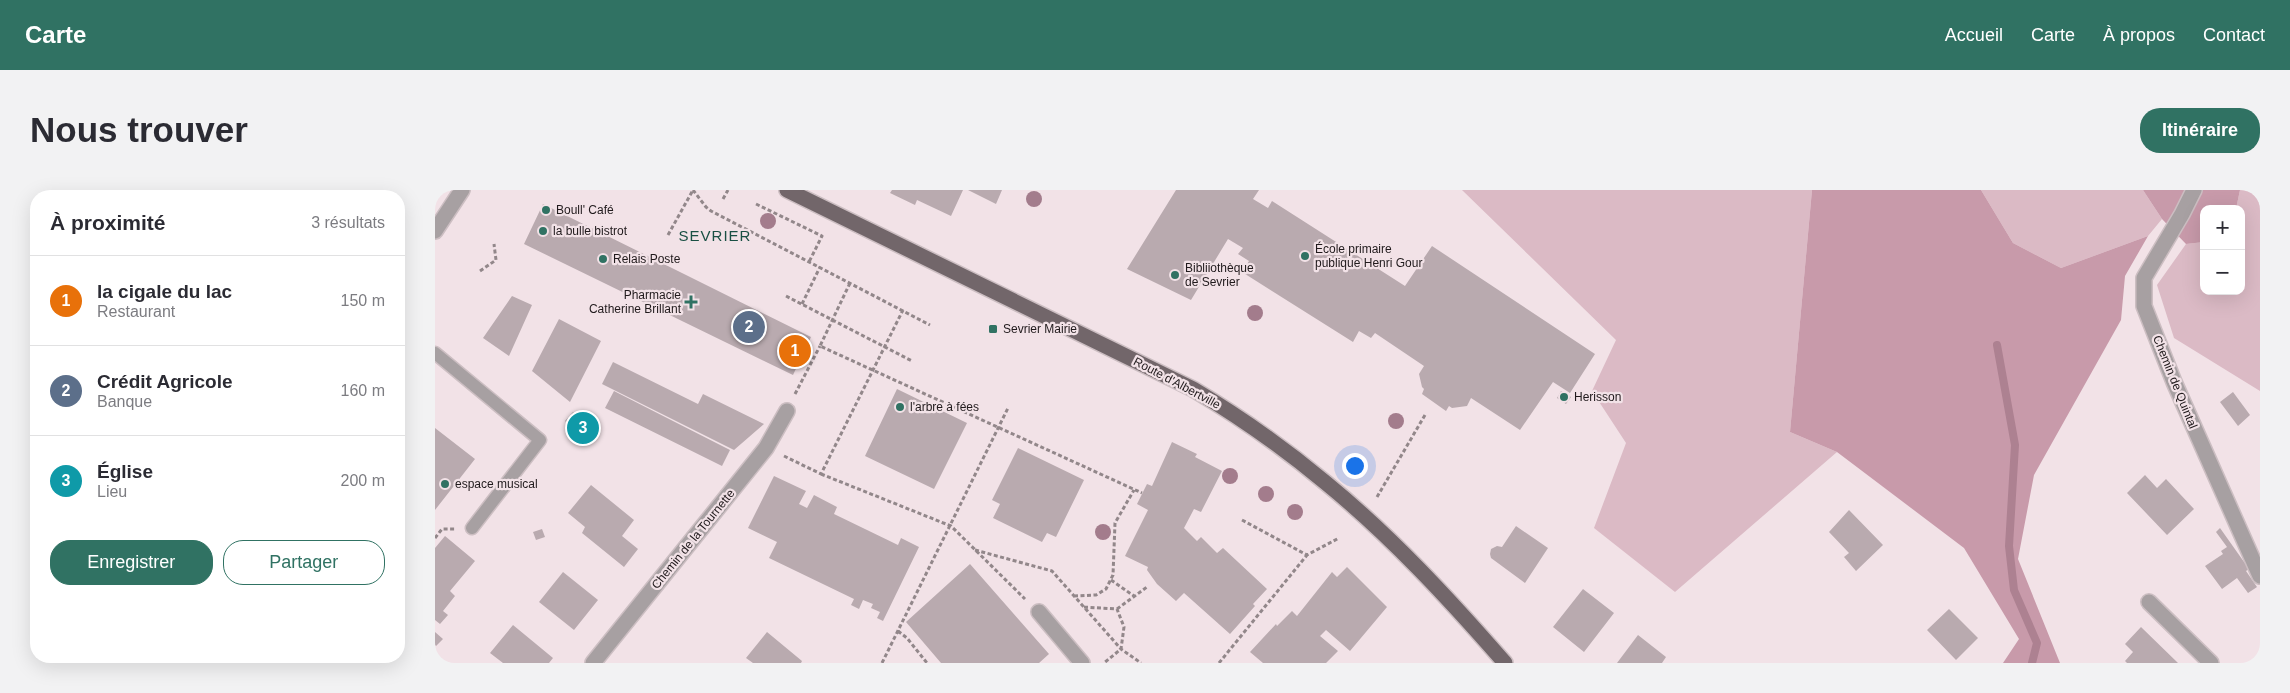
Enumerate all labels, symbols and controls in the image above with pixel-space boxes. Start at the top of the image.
text: Carte [25,21,86,48]
text: Accueil [1945,25,2003,45]
text: Carte [2031,25,2075,45]
text: À propos [2103,25,2175,45]
text: Contact [2203,25,2265,45]
button: Itinéraire [2140,108,2260,153]
text: Nous trouver [30,110,248,149]
place label: Boull' Café [556,203,614,217]
marker: Boull' Café [540,204,552,216]
map controls [2200,205,2245,295]
button: + [2200,205,2245,250]
text: À proximité [50,211,166,234]
text: 3 résultats [311,214,385,231]
place label: la bulle bistrot [553,224,628,238]
marker: la bulle bistrot [537,225,549,237]
district label: SEVRIER [679,227,751,244]
place label: École primaire publique Henri Gour [1315,241,1422,270]
marker: École primaire publique Henri Gour [1299,250,1311,262]
button: − [2200,250,2245,295]
place label: Relais Poste [613,252,681,266]
marker: Relais Poste [597,253,609,265]
place label: Bibliiothèque de Sevrier [1185,261,1254,289]
marker: Bibliiothèque de Sevrier [1169,269,1181,281]
text: la cigale du lac [97,281,232,302]
place label: Pharmacie Catherine Brillant [589,288,682,316]
text: 1 [62,292,70,309]
text: 150 m [341,292,385,309]
marker: Pharmacie Catherine Brillant [685,296,697,308]
text: Restaurant [97,303,175,320]
pin: 2 [733,308,765,346]
place label: Sevrier Mairie [1003,322,1077,336]
marker: Sevrier Mairie [987,323,999,335]
pin: 1 [779,332,811,370]
street label: Chemin de Quintal [2150,333,2200,431]
street label: Route d'Albertville [1131,354,1223,412]
text: Crédit Agricole [97,371,233,392]
text: 2 [62,382,70,399]
text: 160 m [341,382,385,399]
place label: Herisson [1574,390,1621,404]
marker: Herisson [1558,391,1570,403]
text: Banque [97,393,152,410]
place label: l'arbre à fées [910,400,979,414]
marker: l'arbre à fées [894,401,906,413]
pin: 3 [567,409,599,447]
your location [1342,453,1368,479]
text: Église [97,461,153,482]
text: 3 [62,472,70,489]
text: 200 m [341,472,385,489]
place label: espace musical [455,477,538,491]
marker: espace musical [439,478,451,490]
text: Lieu [97,483,127,500]
street label: Chemin de la Tournette [649,486,738,592]
button: Enregistrer [50,540,213,585]
button: Partager [223,540,385,585]

